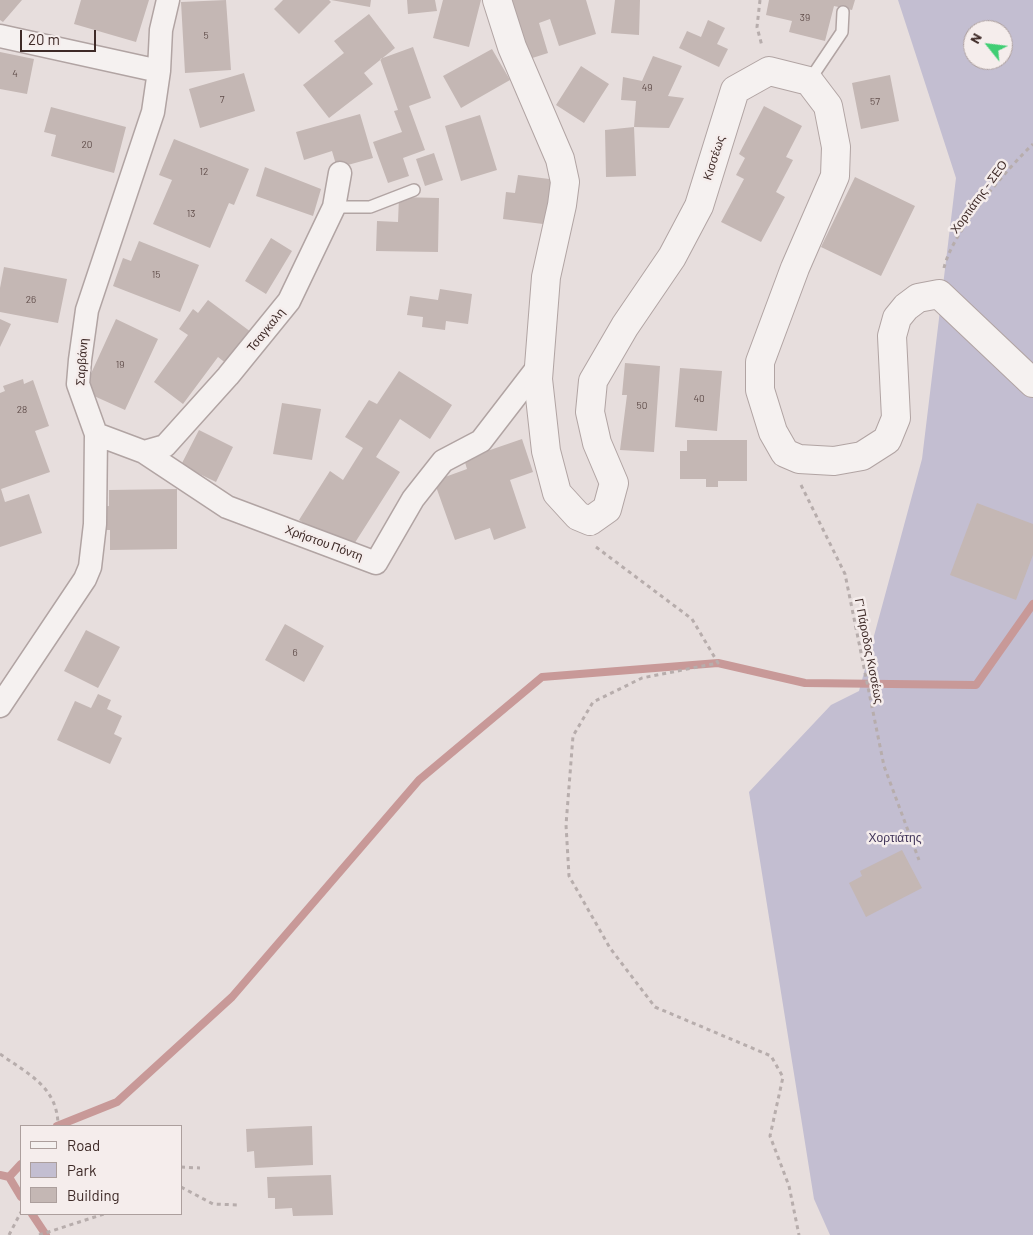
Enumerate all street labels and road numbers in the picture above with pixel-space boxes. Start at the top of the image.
street label: Κισσέως [700,134,728,182]
street label: Χορτιάτης - ΣΕΟ [948,158,1010,236]
street label: Τσαγκαλη [244,305,288,355]
street label: Σαρβάνη [73,338,91,386]
street label: Χρήστου Πόντη [283,522,365,564]
street label: Γ' Πάροδος Κισσέως [852,597,886,705]

